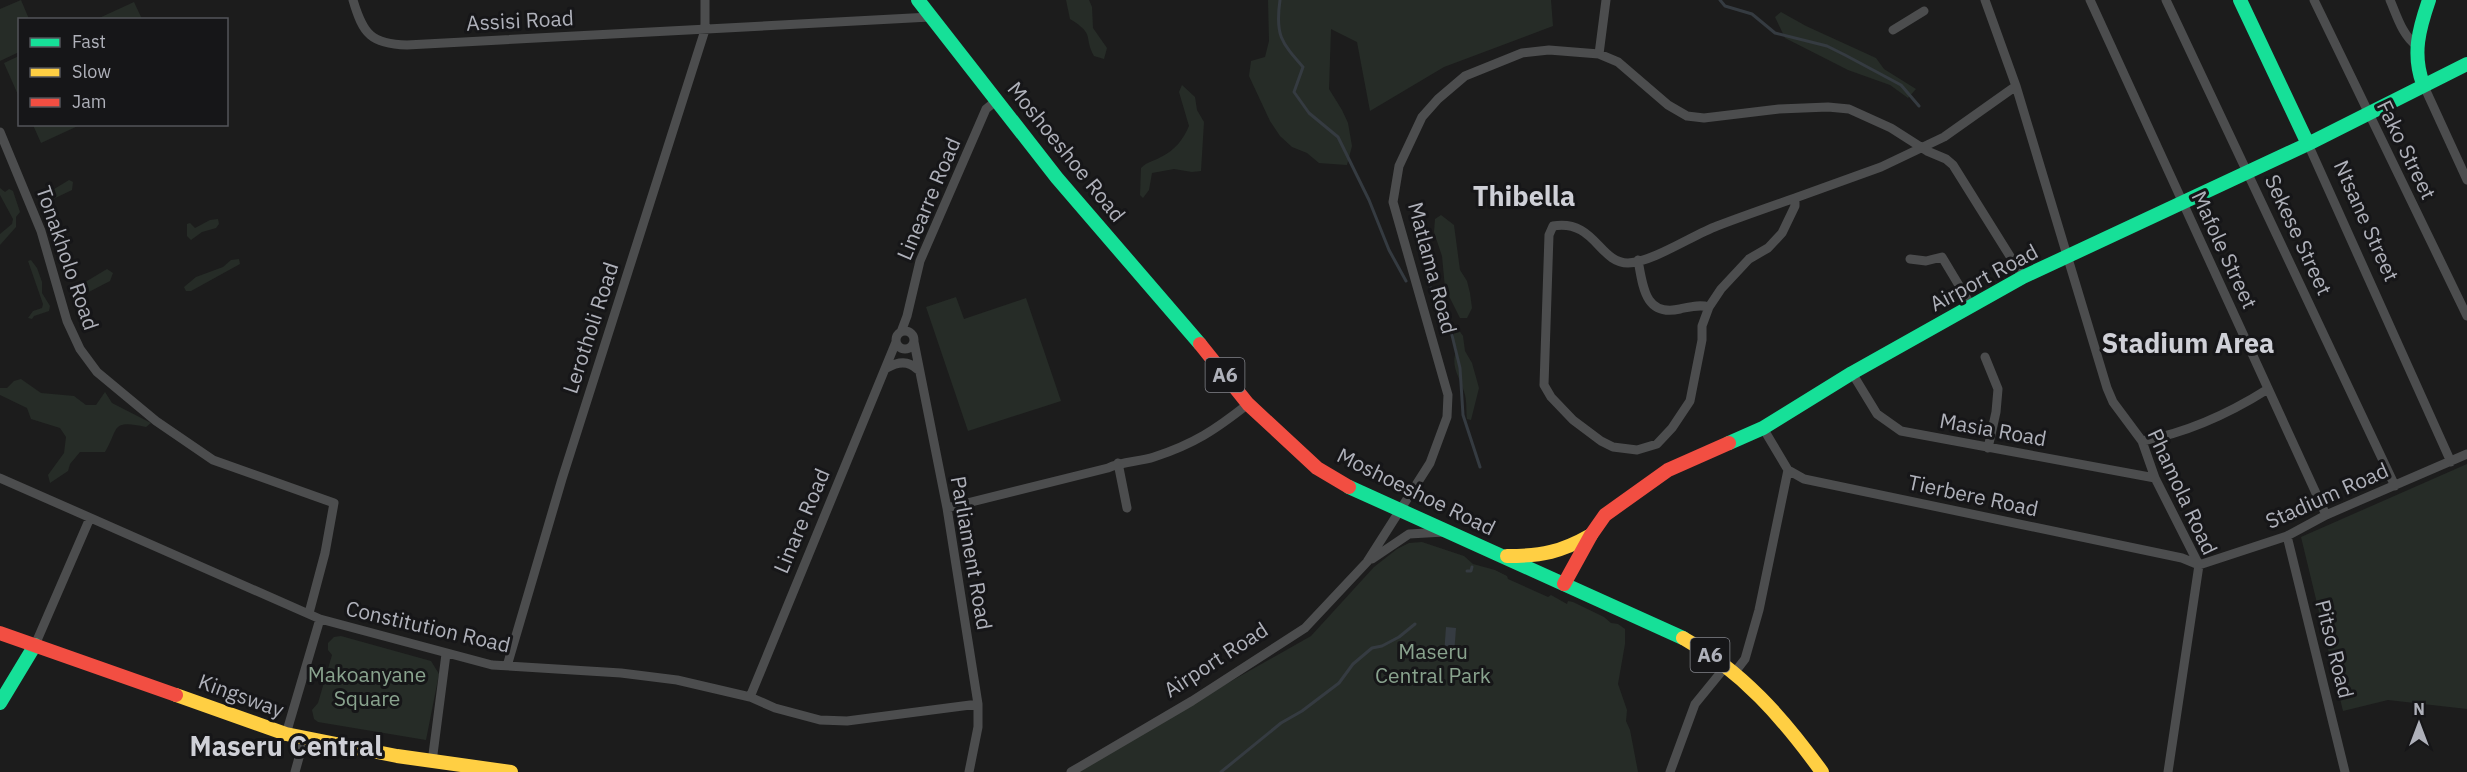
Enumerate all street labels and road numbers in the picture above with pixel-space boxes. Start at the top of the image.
street label: Assisi Road [465,3,574,37]
street label: Moshoeshoe Road [1001,75,1132,227]
street label: Fako Street [2371,95,2443,204]
street label: Linearre Road [890,133,966,264]
street label: Ntsane Street [2328,156,2406,286]
street label: Sekese Street [2259,170,2339,300]
street label: Tonakholo Road [30,182,106,334]
street label: Mafole Street [2185,186,2264,313]
street label: Matlama Road [1402,199,1464,337]
street label: Airport Road [1925,237,2043,317]
street label: Lerotholi Road [556,258,624,397]
road number: A6 [1206,358,1244,392]
street label: Masia Road [1937,406,2049,452]
street label: Phamola Road [2141,424,2224,559]
street label: Moshoeshoe Road [1333,441,1500,542]
street label: Stadium Road [2261,456,2392,535]
street label: Linare Road [766,464,836,577]
street label: Tierbere Road [1905,468,2041,522]
street label: Parliament Road [945,474,999,632]
street label: Constitution Road [343,593,513,659]
street label: Pitso Road [2309,597,2361,701]
street label: Airport Road [1158,615,1273,703]
road number: A6 [1690,638,1730,672]
street label: Kingsway [195,667,288,724]

